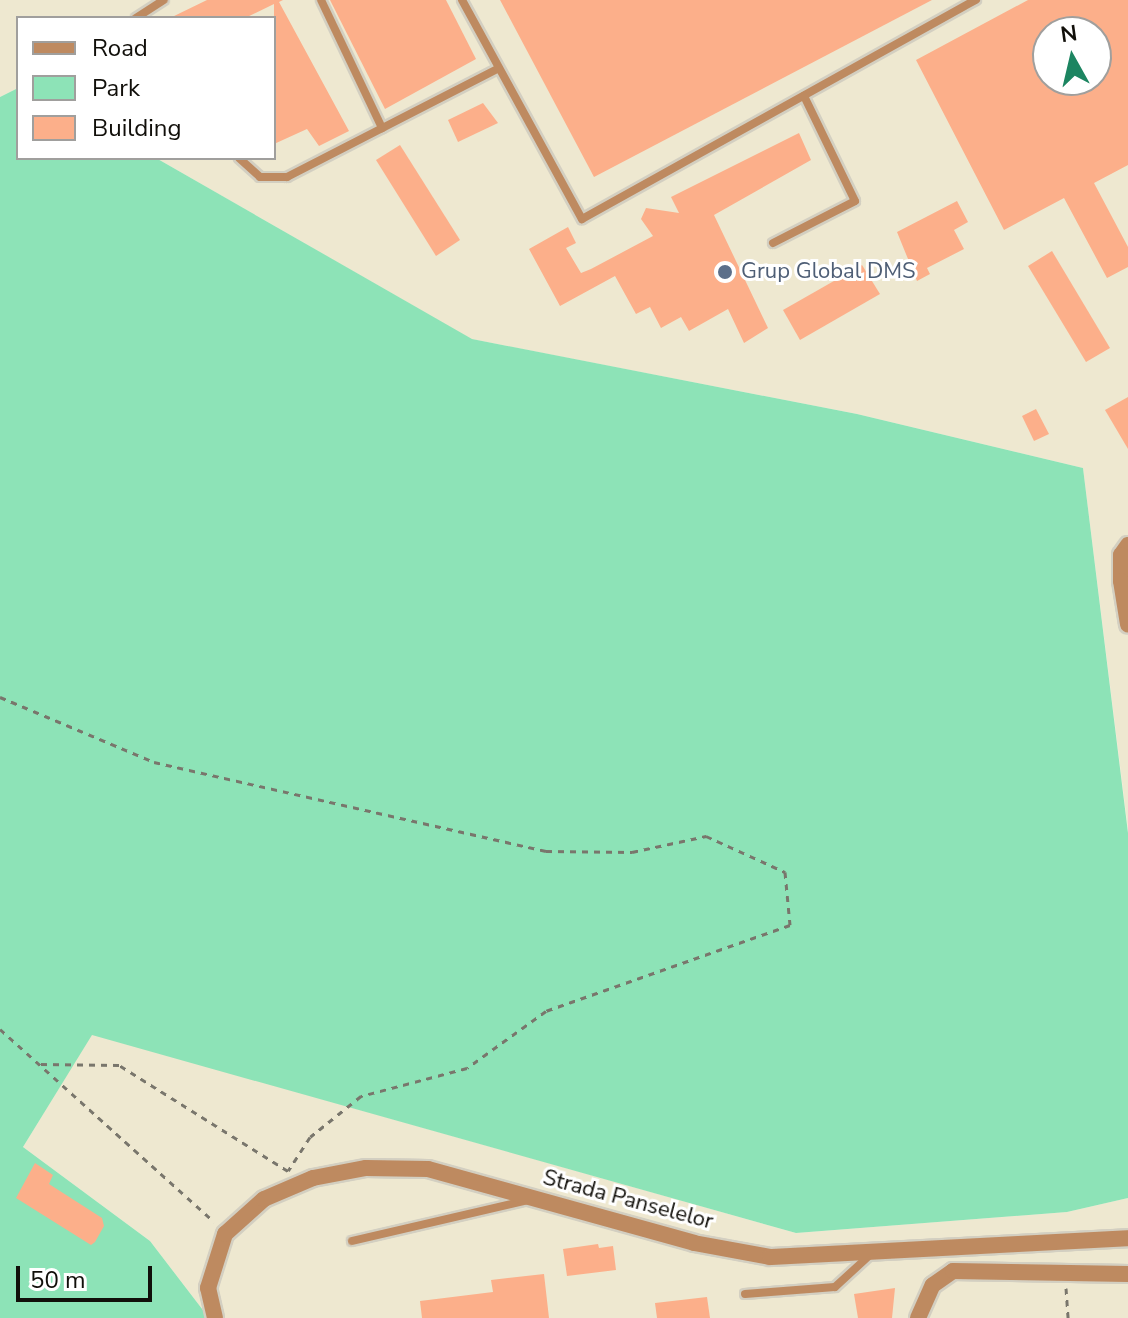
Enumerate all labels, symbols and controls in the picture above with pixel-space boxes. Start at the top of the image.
legend [16,16,276,160]
north arrow [1032,16,1112,96]
text: N [1059,18,1079,50]
text: Road [92,32,148,64]
text: Park [92,72,140,104]
text: Building [92,112,182,144]
place label: Grup Global DMS [741,259,916,285]
marker: Grup Global DMS [716,263,734,281]
street label: Strada Panselelor [540,1165,716,1235]
scale bar [20,1250,156,1300]
text: 50 m [30,1264,86,1296]

